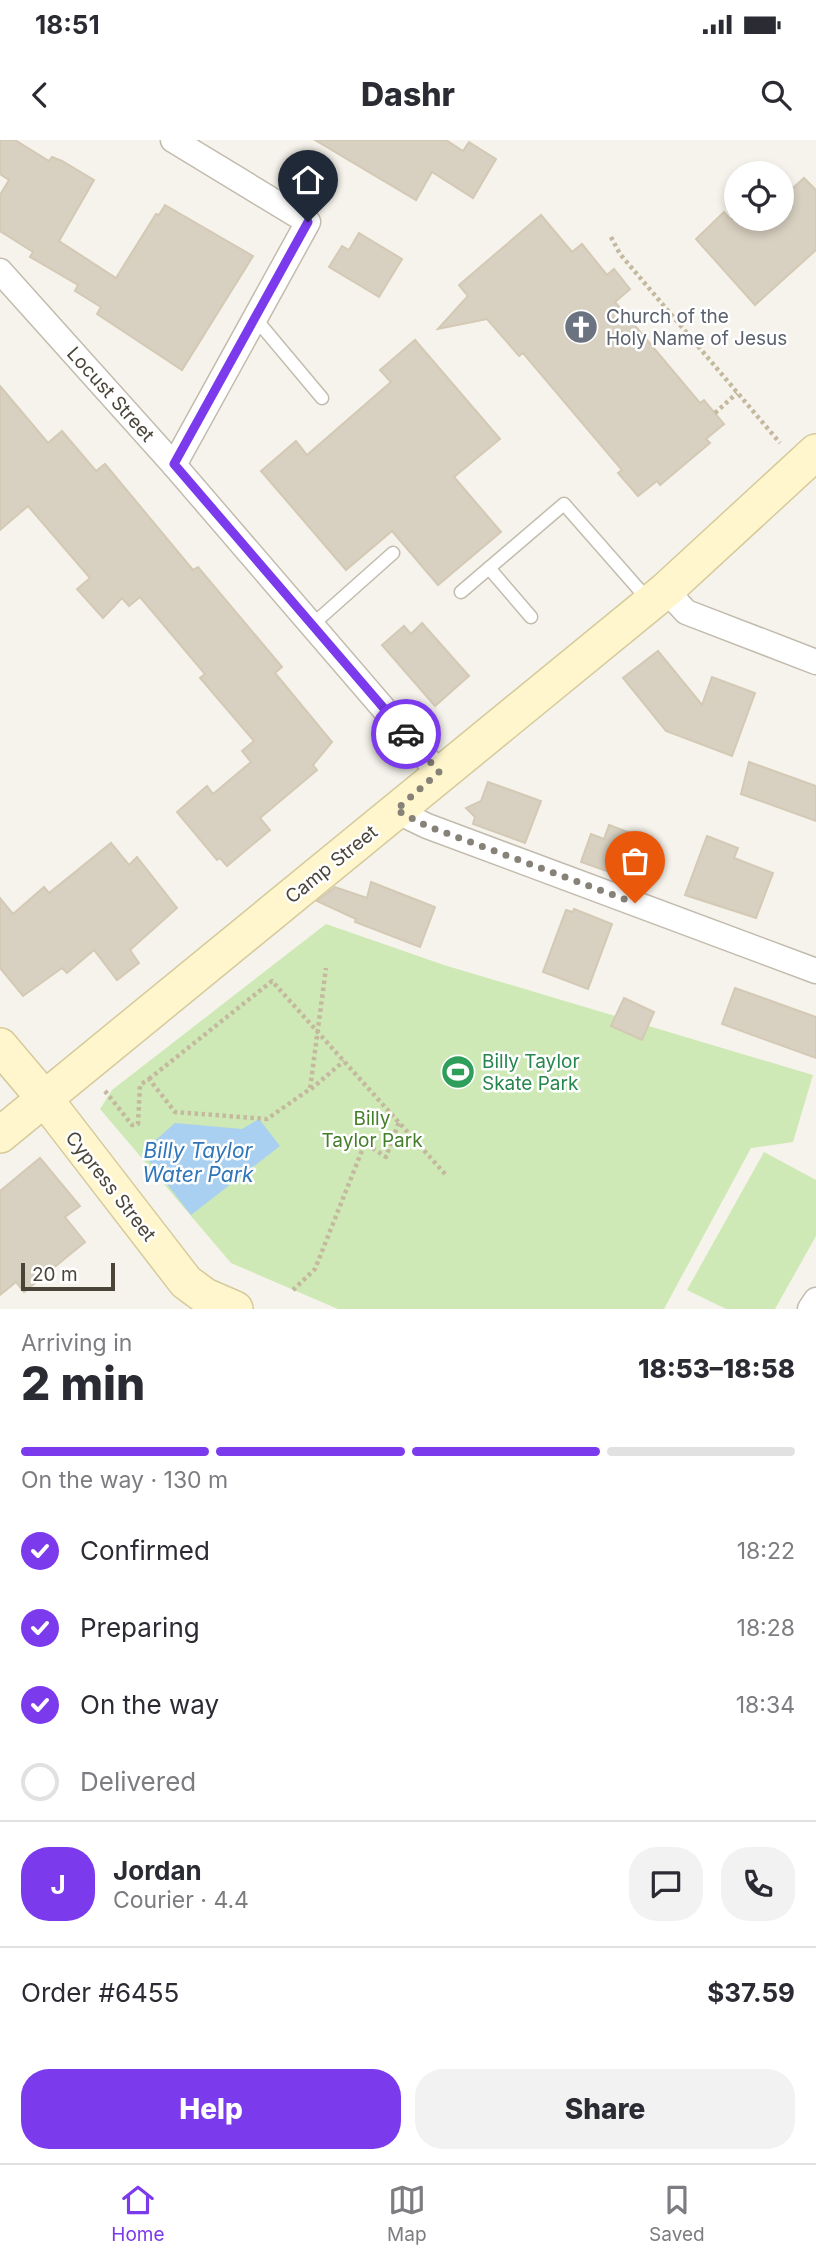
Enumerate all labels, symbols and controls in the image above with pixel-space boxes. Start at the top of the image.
text: 18:51 [35,9,100,40]
text: Dashr [361,75,455,114]
icon: back [21,76,59,114]
icon: search [757,76,795,114]
pin [278,150,338,222]
icon: home [289,161,327,199]
map controls [724,161,794,231]
button: locate [724,161,794,231]
place label: Church of the Holy Name of Jesus [606,305,787,350]
church icon: Church of the Holy Name of Jesus [562,308,600,346]
street label: Locust Street [62,342,159,446]
courier [371,699,441,769]
icon: car [387,715,425,753]
street label: Camp Street [281,820,382,909]
pin [605,831,665,903]
icon: bag [616,842,654,880]
place label: Billy Taylor Skate Park [482,1050,580,1095]
sports icon: Billy Taylor Skate Park [439,1053,477,1091]
park label: Billy Taylor Park [321,1107,423,1152]
street label: Cypress Street [61,1127,161,1246]
water label: Billy Taylor Water Park [142,1138,254,1187]
scale bar [21,1260,116,1292]
text: 20 m [32,1263,78,1286]
text: Arriving in [21,1329,132,1357]
text: 18:53–18:58 [638,1353,795,1384]
text: 2 min [21,1355,145,1411]
text: On the way · 130 m [21,1466,228,1494]
icon: check [21,1532,59,1570]
text: Confirmed [80,1535,210,1566]
text: 18:22 [737,1537,795,1565]
icon: check [21,1609,59,1647]
text: Preparing [80,1612,200,1643]
text: 18:28 [737,1614,795,1642]
icon: check [21,1686,59,1724]
text: On the way [80,1689,219,1720]
text: 18:34 [736,1691,795,1719]
text: Delivered [80,1766,196,1797]
button: chat [629,1847,703,1921]
button: phone [721,1847,795,1921]
text: Jordan [113,1855,202,1886]
text: J [50,1869,66,1900]
text: Courier · 4.4 [113,1886,249,1914]
text: Order #6455 [21,1977,179,2008]
text: $37.59 [707,1977,795,2008]
button: Help [21,2069,401,2149]
button: Share [415,2069,795,2149]
tab: Home [111,2181,165,2246]
tab: Map [387,2181,427,2246]
tab: Saved [649,2181,705,2246]

